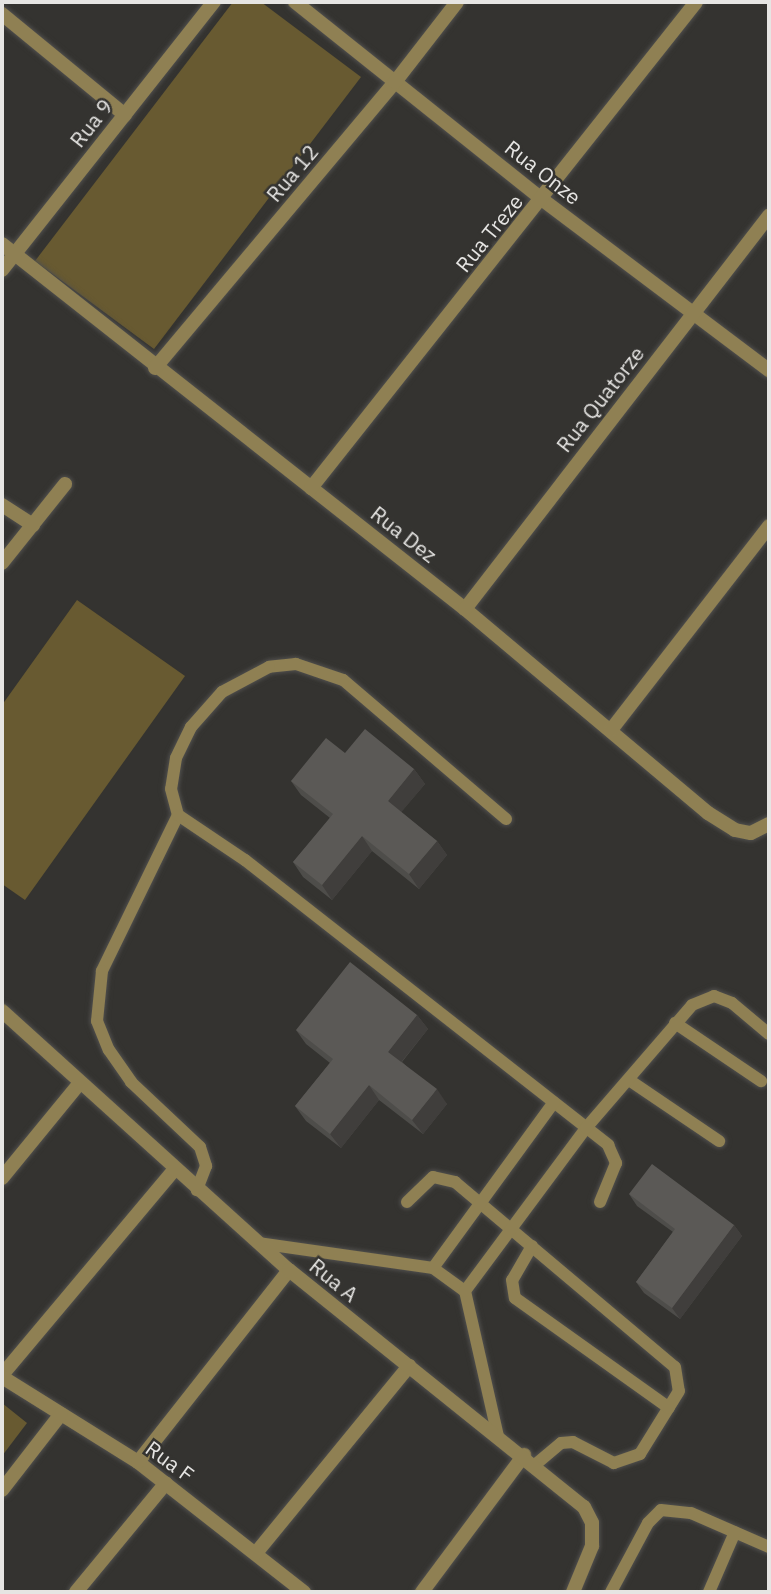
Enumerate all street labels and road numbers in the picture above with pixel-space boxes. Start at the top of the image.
street label: Rua 9 [64,94,118,152]
street label: Rua Onze [500,135,586,209]
street label: Rua 12 [261,139,323,207]
street label: Rua Treze [450,189,528,277]
street label: Rua Quatorze [551,341,649,457]
street label: Rua Dez [366,500,442,568]
street label: Rua A [305,1253,363,1307]
street label: Rua F [141,1435,199,1487]

